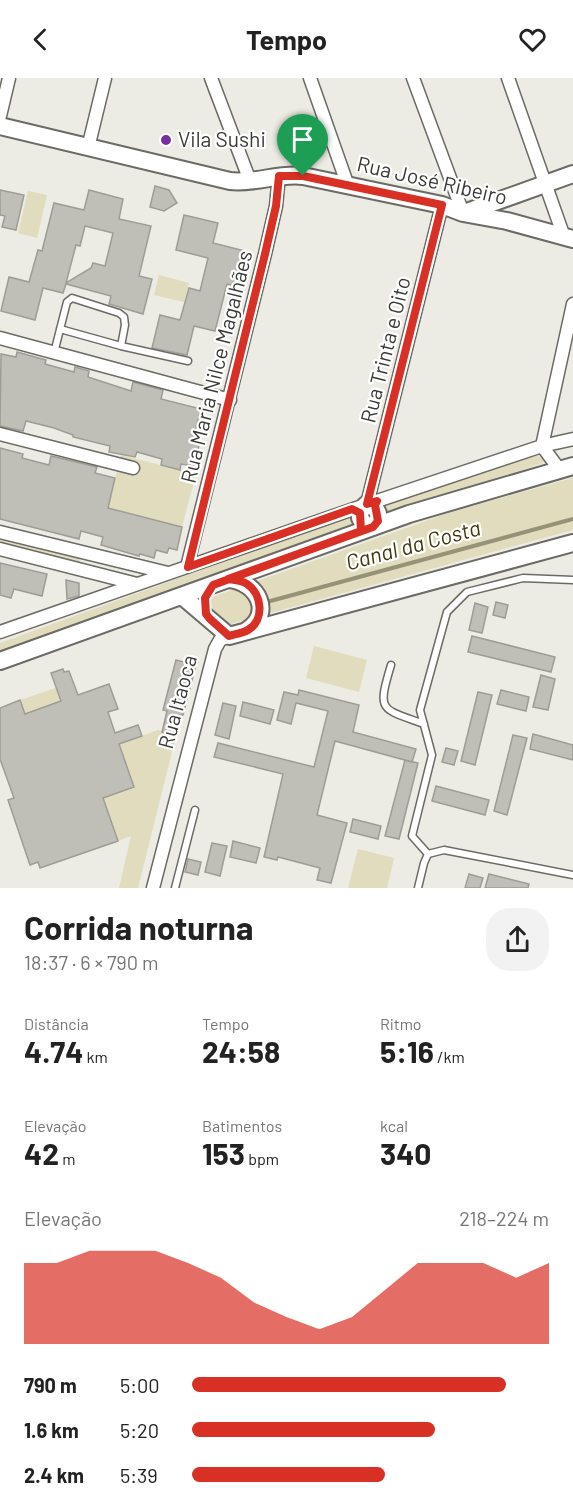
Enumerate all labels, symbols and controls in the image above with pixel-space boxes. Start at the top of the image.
icon: back [24,23,57,56]
text: Tempo [246,23,327,55]
icon: heart [516,23,549,56]
pin [277,114,328,176]
icon: arrive [286,123,319,156]
place label: Vila Sushi [178,126,266,151]
marker: Vila Sushi [159,133,173,147]
street label: Rua José Ribeiro [355,150,510,209]
street label: Rua Maria Nilce Magalhães [175,248,257,486]
street label: Rua Trinta e Oito [354,274,415,425]
water label: Canal da Costa [343,514,483,574]
street label: Rua Itaoca [152,652,201,751]
text: Corrida noturna [24,907,253,947]
button: share [486,908,549,971]
text: 18:37 · 6 × 790 m [24,950,159,974]
text: Distância [24,1014,89,1033]
text: Tempo [202,1014,249,1033]
text: Ritmo [380,1014,422,1033]
text: 4.74 [24,1033,83,1069]
text: 24:58 [202,1033,280,1069]
text: 5:16 [380,1033,434,1069]
text: km [83,1047,108,1066]
text: /km [434,1047,465,1066]
text: Elevação [24,1116,86,1135]
text: Batimentos [202,1116,282,1135]
text: kcal [380,1116,408,1135]
text: 42 [24,1135,59,1171]
text: 153 [202,1135,245,1171]
text: 340 [380,1135,431,1171]
text: m [59,1149,75,1168]
text: bpm [245,1149,279,1168]
text: Elevação [24,1206,102,1230]
text: 218–224 m [459,1206,549,1230]
text: 790 m [24,1373,77,1397]
text: 5:00 [120,1373,160,1397]
text: 1.6 km [24,1418,79,1442]
text: 5:20 [120,1418,159,1442]
text: 2.4 km [24,1463,84,1487]
text: 5:39 [120,1463,158,1487]

